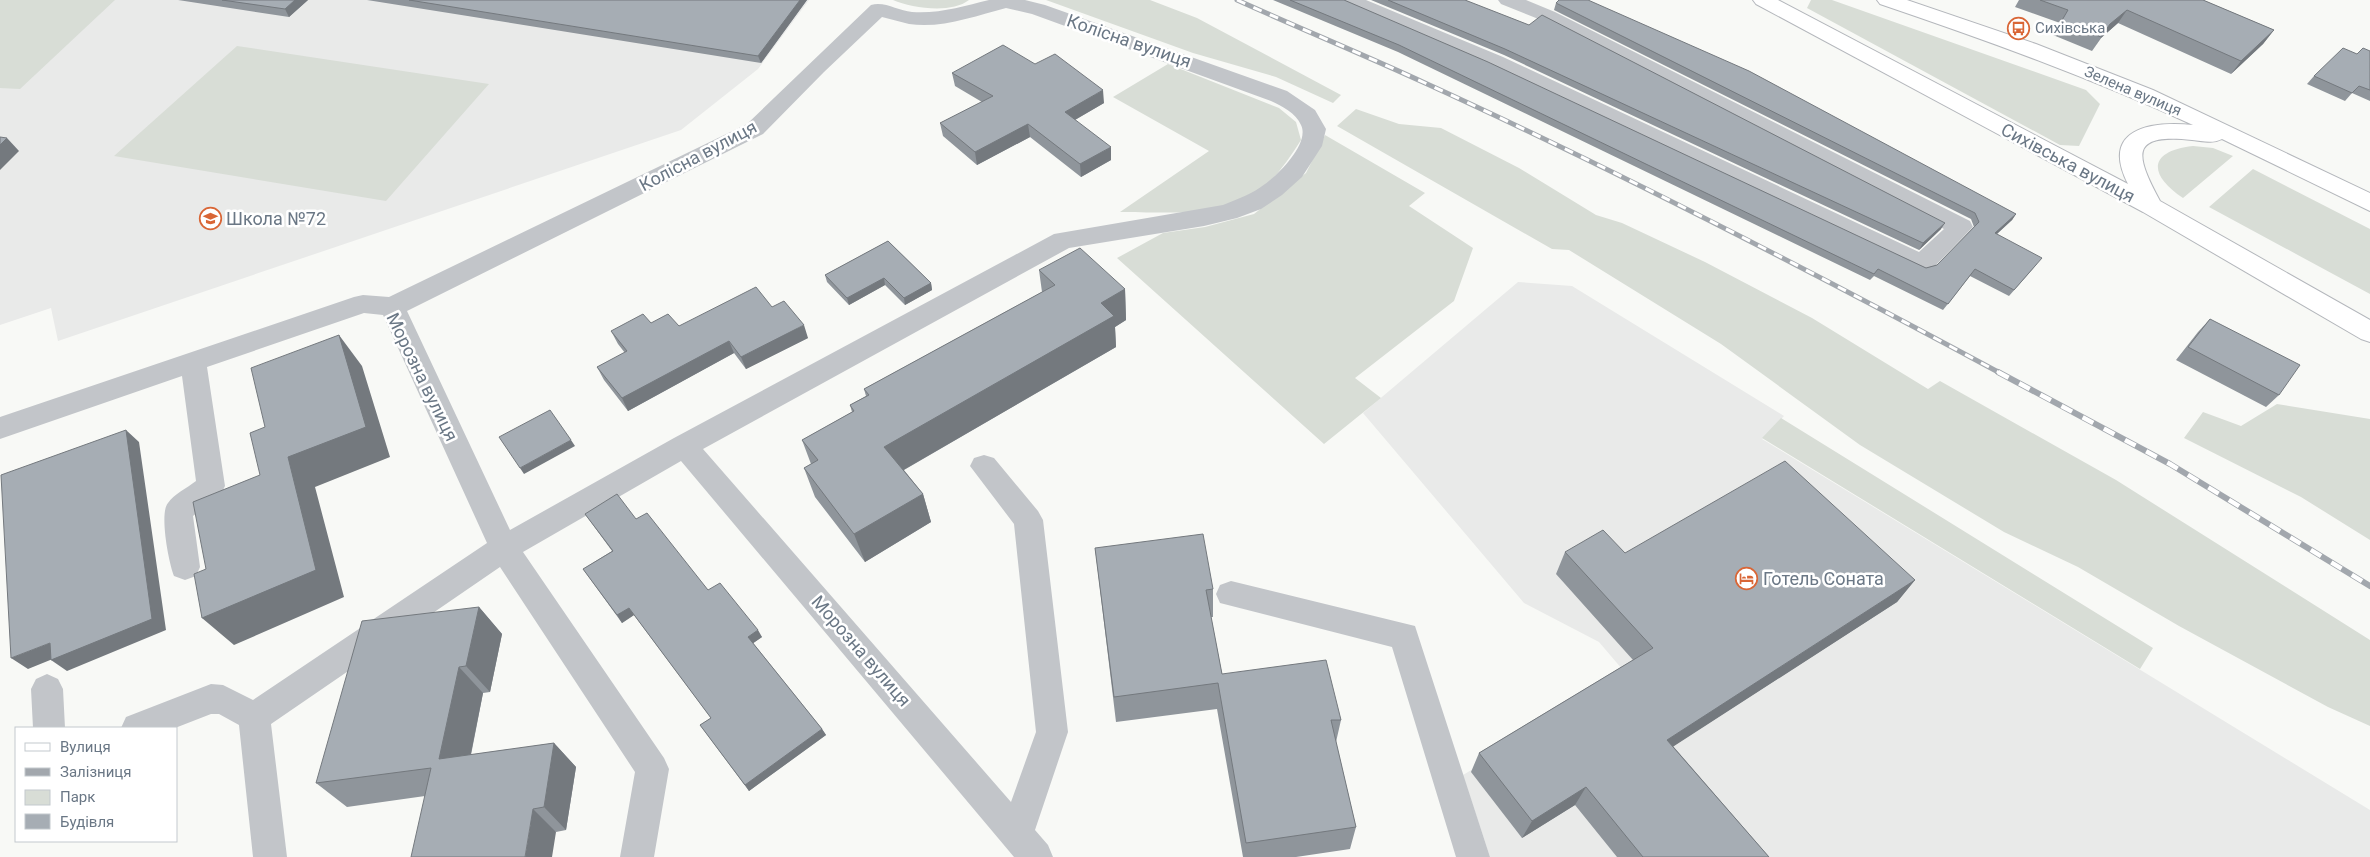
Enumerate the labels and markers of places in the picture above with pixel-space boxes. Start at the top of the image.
bus stop icon: Сихівська [2007,16,2031,40]
place label: Сихівська [2035,19,2105,37]
school or university icon: Школа №72 [198,207,222,231]
place label: Школа №72 [226,208,326,229]
hotel icon: Готель Соната [1735,567,1759,591]
place label: Готель Соната [1763,568,1884,589]

